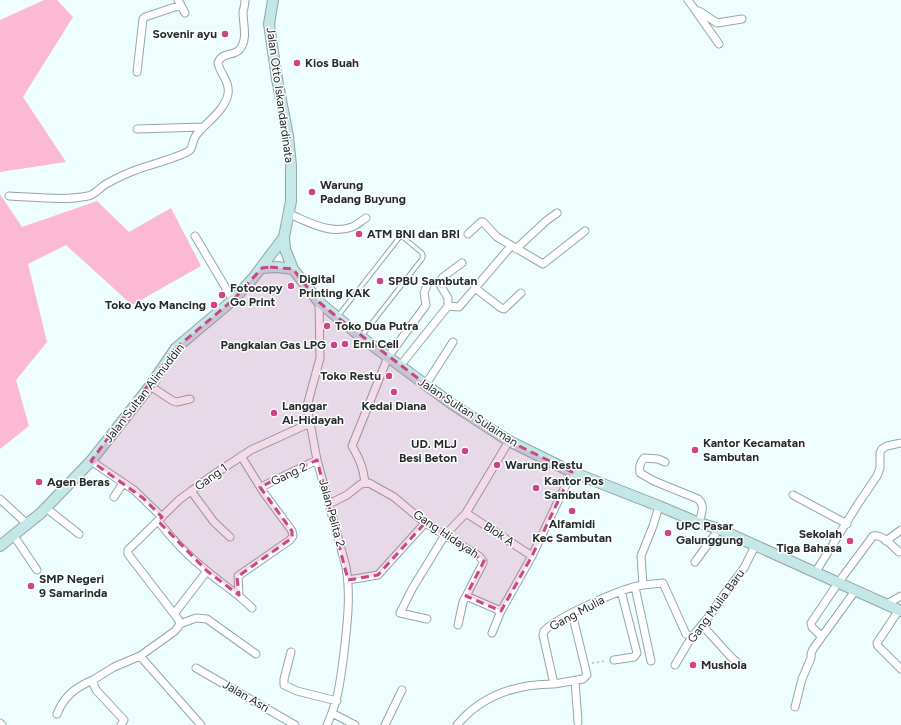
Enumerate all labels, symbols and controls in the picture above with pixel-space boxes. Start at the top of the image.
street label: Jalan Otto Iskandardinata [264,26,296,164]
place label: Sovenir ayu [153,27,217,41]
marker: Sovenir ayu [220,29,230,39]
place label: Kios Buah [305,56,359,70]
marker: Kios Buah [292,58,302,68]
place label: Warung Padang Buyung [320,178,406,206]
marker: Warung Padang Buyung [307,187,317,197]
place label: ATM BNI dan BRI [367,227,460,241]
marker: ATM BNI dan BRI [354,229,364,239]
place label: Digital Printing KAK [299,272,370,300]
place label: SPBU Sambutan [388,274,477,288]
marker: SPBU Sambutan [375,276,385,286]
place label: Fotocopy Go Print [230,281,283,309]
marker: Digital Printing KAK [286,281,296,291]
marker: Fotocopy Go Print [217,290,227,300]
place label: Toko Ayo Mancing [105,298,206,312]
marker: Toko Ayo Mancing [209,300,219,310]
place label: Toko Dua Putra [335,319,418,333]
marker: Toko Dua Putra [322,321,332,331]
place label: Erni Cell [353,337,399,351]
place label: Pangkalan Gas LPG [221,338,326,352]
marker: Erni Cell [340,339,350,349]
street label: Jalan Sultan Alimuddin [101,340,187,445]
marker: Pangkalan Gas LPG [329,340,339,350]
place label: Toko Restu [320,369,381,383]
marker: Toko Restu [384,371,394,381]
street label: Jalan Sultan Sulaiman [415,374,521,450]
marker: Kedai Diana [389,387,399,397]
place label: Langgar Al-Hidayah [282,399,344,427]
place label: Kedai Diana [362,399,426,413]
marker: Langgar Al-Hidayah [269,408,279,418]
place label: Kantor Kecamatan Sambutan [703,436,805,464]
place label: UD. MLJ Besi Beton [399,437,457,465]
marker: Kantor Kecamatan Sambutan [690,445,700,455]
marker: UD. MLJ Besi Beton [460,446,470,456]
place label: Warung Restu [505,458,583,472]
street label: Gang 2 [269,459,309,489]
street label: Gang 1 [192,460,230,494]
marker: Warung Restu [492,460,502,470]
place label: Kantor Pos Sambutan [544,474,604,502]
place label: Agen Beras [47,475,110,489]
marker: Agen Beras [34,477,44,487]
street label: Jalan Pelita 2 [316,477,348,549]
marker: Kantor Pos Sambutan [531,483,541,493]
marker: Alfamidi Kec Sambutan [567,506,577,516]
street label: Gang Hidayah [411,507,482,561]
place label: Alfamidi Kec Sambutan [532,517,612,545]
street label: Blok A [481,519,517,549]
place label: UPC Pasar Galunggung [676,519,743,547]
place label: Sekolah Tiga Bahasa [776,527,842,555]
marker: UPC Pasar Galunggung [663,528,673,538]
marker: Sekolah Tiga Bahasa [845,536,855,546]
street label: Gang Mulia Baru [685,566,747,646]
place label: SMP Negeri 9 Samarinda [39,572,107,600]
marker: SMP Negeri 9 Samarinda [26,581,36,591]
street label: Gang Mulia [547,593,607,633]
place label: Mushola [701,658,747,672]
marker: Mushola [688,660,698,670]
street label: Jalan Asri [220,677,272,715]

